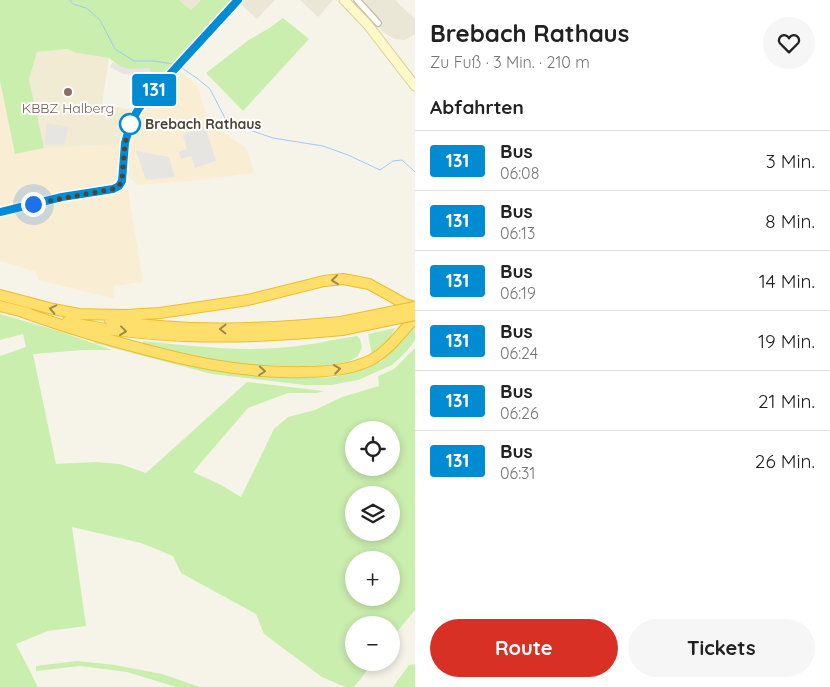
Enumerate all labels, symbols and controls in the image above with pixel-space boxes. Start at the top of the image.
button: heart [763,17,815,69]
text: Brebach Rathaus [430,18,629,48]
text: Zu Fuß · 3 Min. · 210 m [430,52,590,72]
line badge: 131 [125,74,183,106]
text: 131 [142,78,166,101]
marker: KBBZ Halberg [62,86,74,98]
text: Abfahrten [430,95,524,119]
place label: KBBZ Halberg [22,99,114,117]
marker: Brebach Rathaus [119,113,141,135]
place label: Brebach Rathaus [145,115,261,133]
text: Bus [500,139,533,163]
text: 131 [446,149,469,172]
text: 3 Min. [766,149,815,173]
text: 06:08 [500,163,539,183]
your location [21,192,46,217]
text: Bus [500,199,533,223]
text: 131 [446,209,469,232]
text: 8 Min. [765,209,815,233]
text: 06:13 [500,223,535,243]
text: Bus [500,259,533,283]
text: 131 [446,269,469,292]
text: 14 Min. [759,269,815,293]
one-way arrow [331,274,339,285]
text: 06:19 [500,283,536,303]
one-way arrow [48,304,57,315]
text: Bus [500,319,533,343]
one-way arrow [218,323,226,334]
one-way arrow [119,325,127,336]
text: 131 [446,329,469,352]
text: 19 Min. [758,329,815,353]
text: 06:24 [500,343,538,363]
one-way arrow [332,365,341,375]
one-way arrow [258,366,266,377]
text: Bus [500,379,533,403]
text: 131 [446,389,469,412]
text: 21 Min. [758,389,815,413]
text: 06:26 [500,403,539,423]
map controls [345,421,400,671]
button: locate [345,421,400,476]
text: Bus [500,439,533,463]
text: 131 [446,449,469,472]
text: 26 Min. [755,449,815,473]
text: 06:31 [500,463,535,483]
button: layers [345,486,400,541]
button: + [345,551,400,606]
button: − [345,616,400,671]
button: Route [430,619,618,677]
button: Tickets [628,619,815,677]

